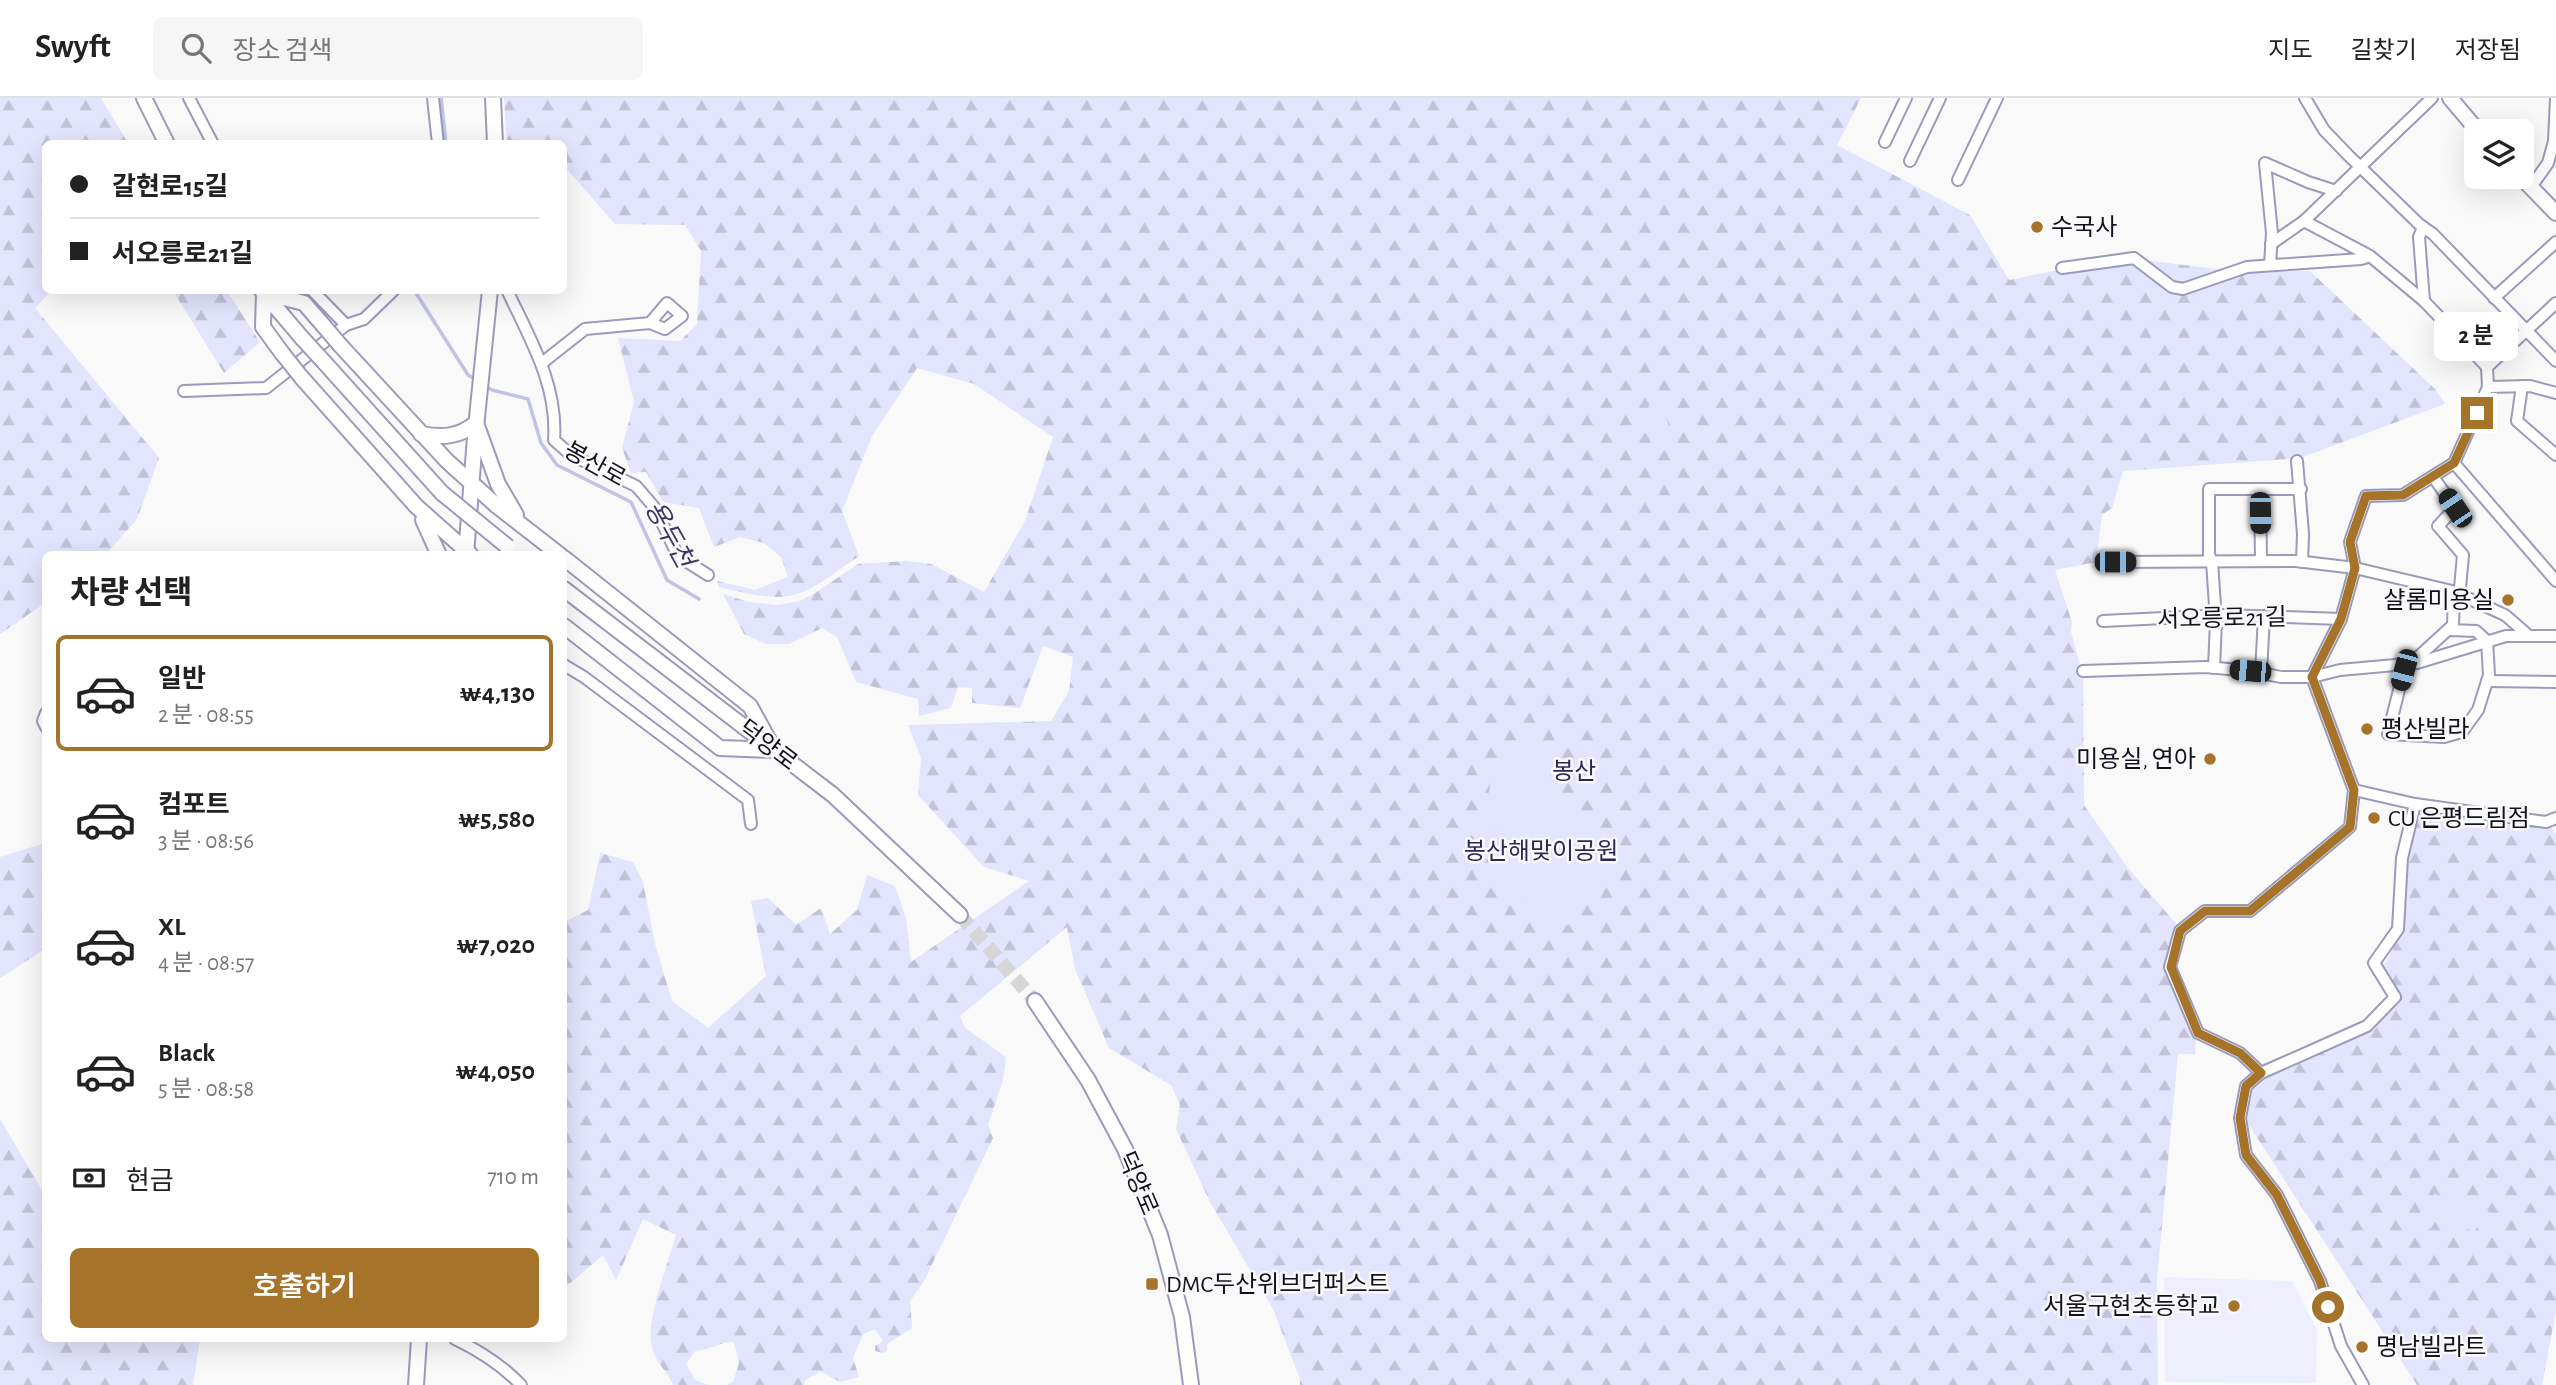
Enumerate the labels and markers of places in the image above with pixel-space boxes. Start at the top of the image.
place label: 수국사 [2051,215,2117,240]
marker: 수국사 [2029,219,2045,235]
place label: 샬롬미용실 [2384,588,2494,613]
marker: 샬롬미용실 [2500,592,2516,608]
place label: 평산빌라 [2381,717,2469,742]
marker: 평산빌라 [2359,721,2375,737]
place label: 미용실, 연아 [2076,747,2196,772]
marker: 미용실, 연아 [2202,751,2218,767]
place label: CU 은평드림점 [2388,805,2530,831]
marker: CU 은평드림점 [2366,810,2382,826]
place label: DMC두산위브더퍼스트 [1166,1272,1390,1297]
marker: DMC두산위브더퍼스트 [1144,1276,1160,1292]
place label: 서울구현초등학교 [2043,1293,2220,1319]
marker: 서울구현초등학교 [2226,1298,2242,1314]
place label: 명남빌라트 [2376,1334,2486,1360]
marker: 명남빌라트 [2354,1339,2370,1355]

